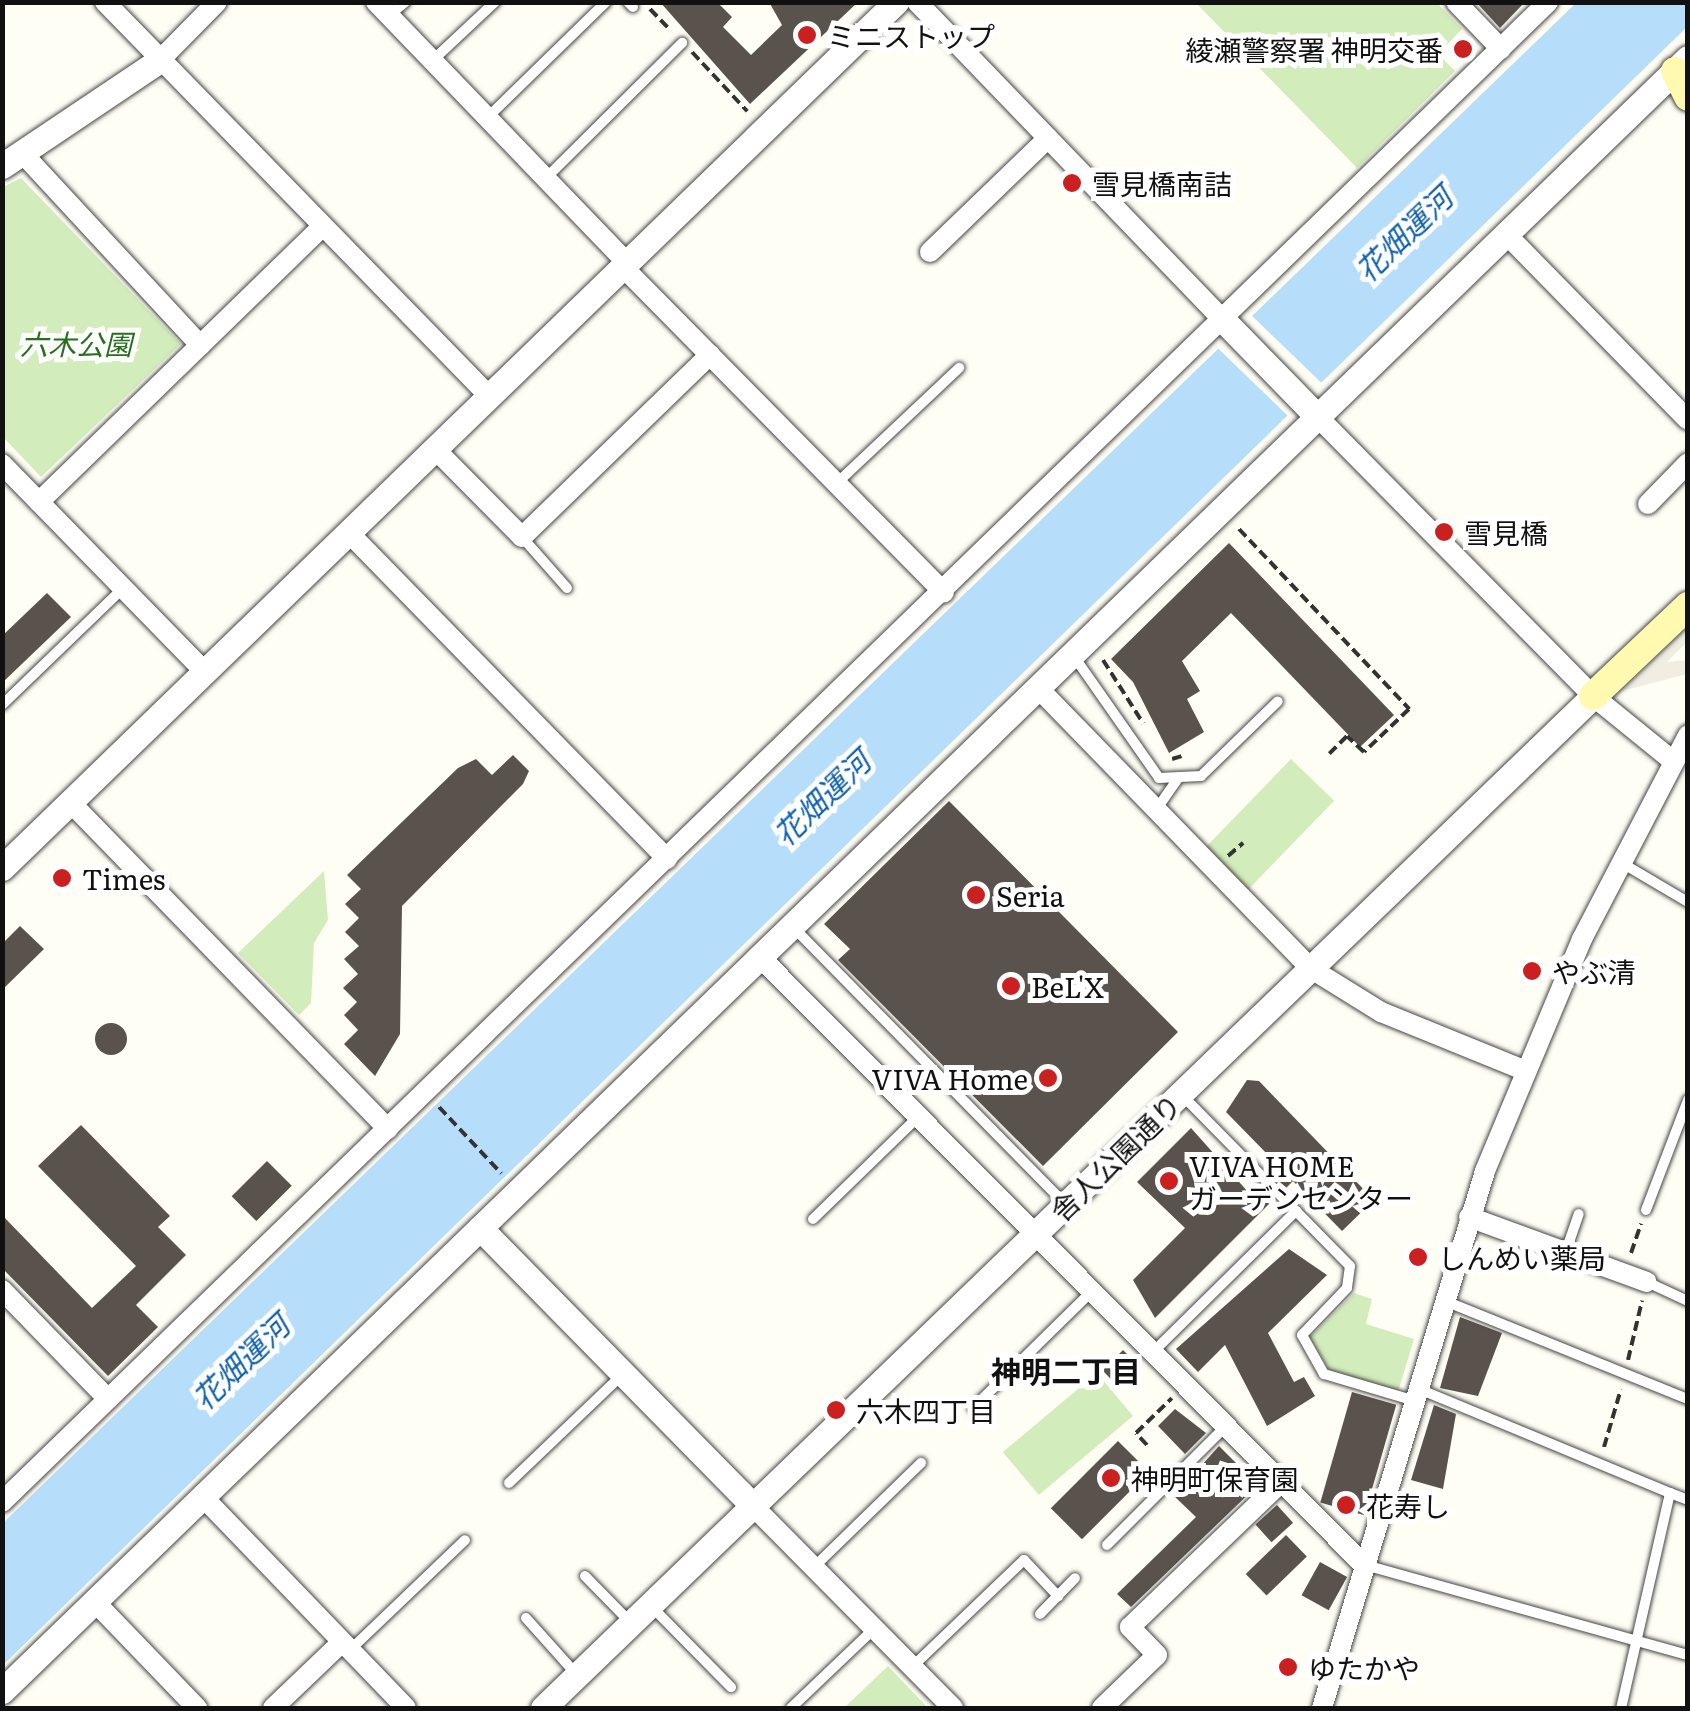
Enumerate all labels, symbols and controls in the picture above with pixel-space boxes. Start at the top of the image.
place label: ミニストップ [827,18,995,52]
marker: ミニストップ [796,24,818,46]
place label: 綾瀬警察署 神明交番 [1185,32,1443,66]
marker: 綾瀬警察署 神明交番 [1452,38,1474,60]
place label: 雪見橋南詰 [1092,166,1232,200]
marker: 雪見橋南詰 [1061,172,1083,194]
water label: 花畑運河 [1347,178,1459,288]
park label: 六木公園 [20,326,132,360]
place label: 雪見橋 [1464,515,1548,549]
marker: 雪見橋 [1433,521,1455,543]
water label: 花畑運河 [765,742,877,852]
place label: Times [82,861,165,895]
marker: Times [51,867,73,889]
place label: Seria [996,878,1065,912]
marker: Seria [965,884,987,906]
place label: やぶ清 [1552,954,1636,988]
marker: やぶ清 [1521,960,1543,982]
place label: BeL'X [1031,969,1104,1003]
marker: BeL'X [1000,975,1022,997]
place label: VIVA Home [872,1061,1028,1095]
marker: VIVA Home [1037,1067,1059,1089]
street label: 舎人公園通り [1043,1087,1187,1227]
place label: VIVA HOME ガーデンセンター [1189,1148,1413,1214]
marker: VIVA HOME ガーデンセンター [1158,1170,1180,1192]
place label: しんめい薬局 [1438,1240,1606,1274]
marker: しんめい薬局 [1407,1246,1429,1268]
water label: 花畑運河 [184,1306,296,1416]
district label: 神明二丁目 [991,1352,1141,1388]
place label: 六木四丁目 [856,1393,996,1427]
marker: 六木四丁目 [825,1399,847,1421]
place label: 神明町保育園 [1131,1461,1299,1495]
marker: 神明町保育園 [1100,1467,1122,1489]
place label: 花寿し [1366,1488,1450,1522]
marker: 花寿し [1335,1494,1357,1516]
place label: ゆたかや [1308,1650,1420,1684]
marker: ゆたかや [1277,1656,1299,1678]

